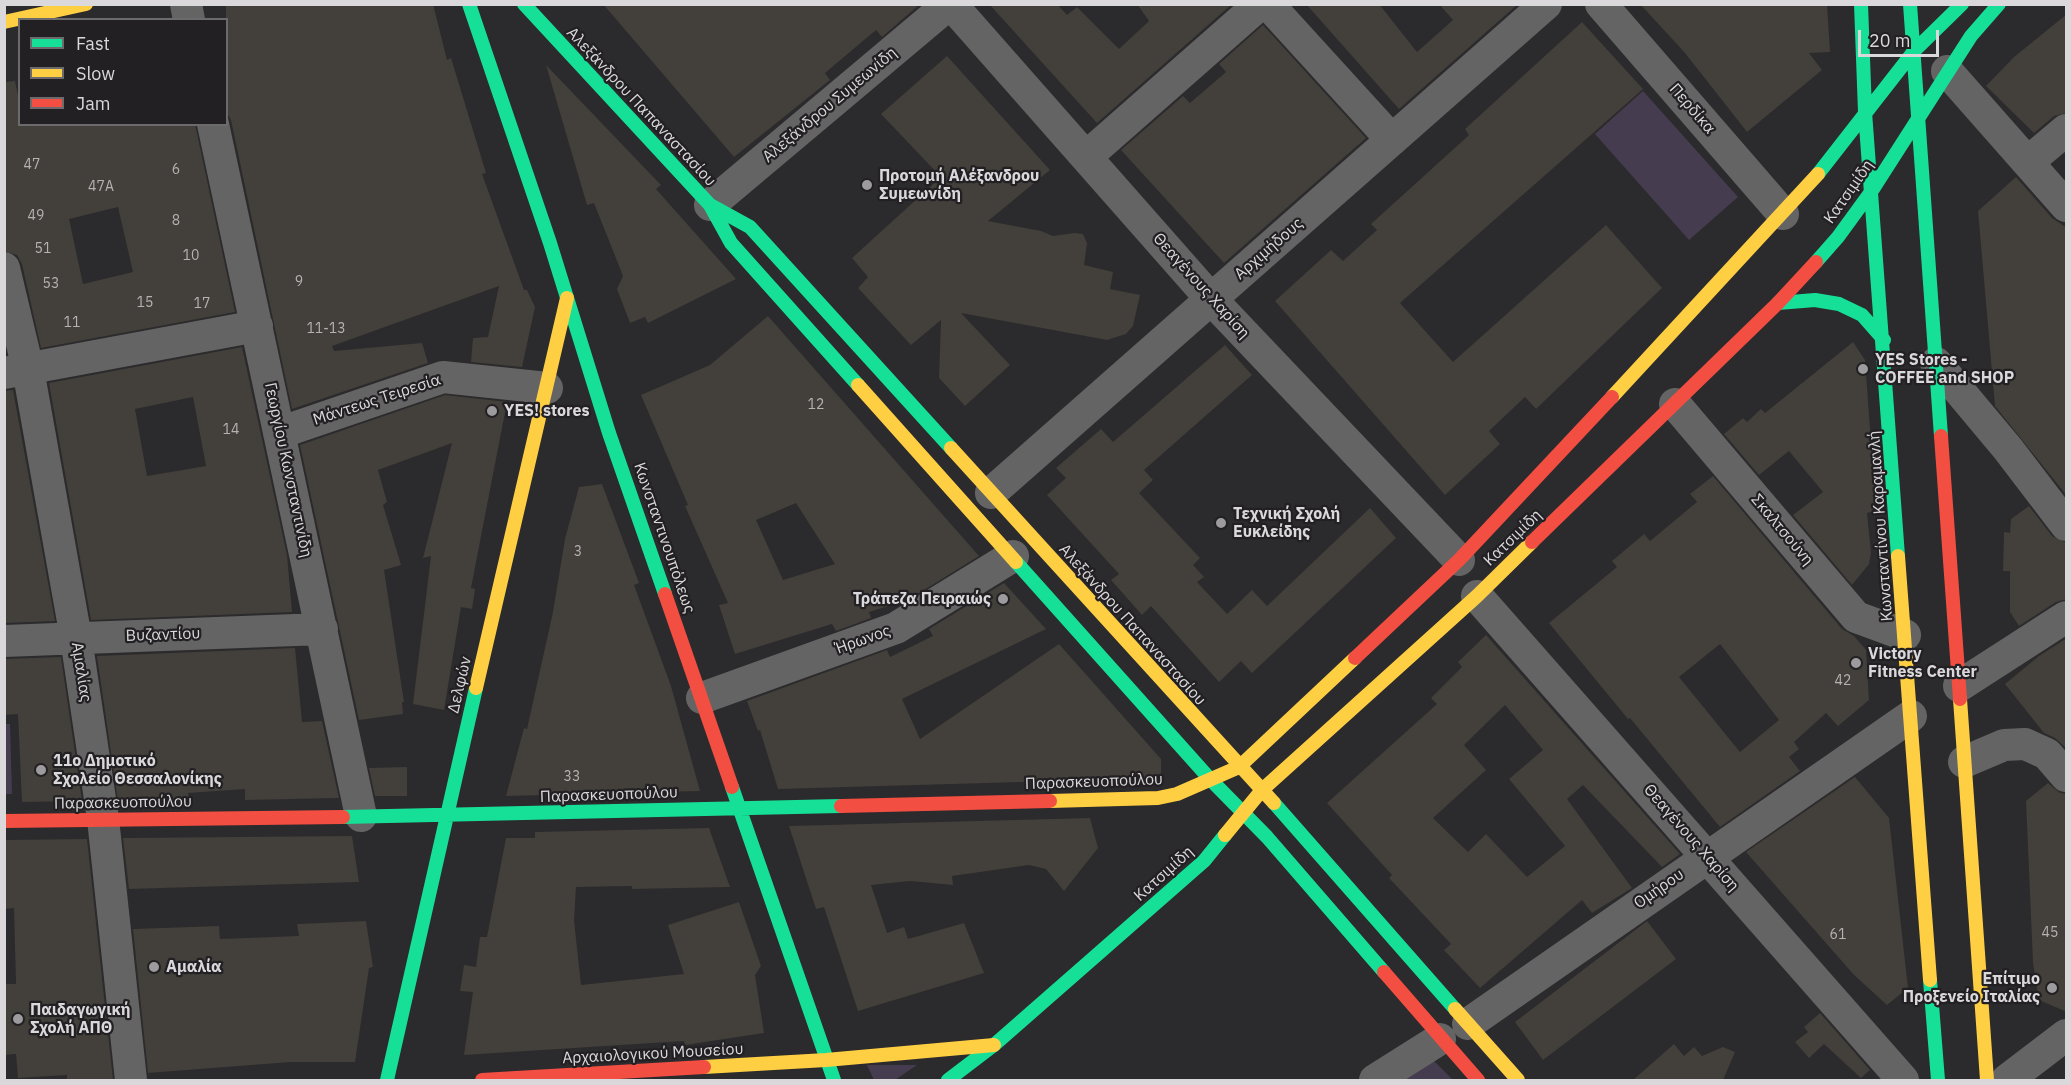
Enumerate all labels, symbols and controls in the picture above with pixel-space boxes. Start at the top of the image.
legend [18,18,228,126]
scale bar [1861,18,1942,56]
street label: Αλεξάνδρου Παπαναστασίου [562,23,720,191]
text: 20 m [1869,29,1911,52]
text: Fast [76,32,110,55]
street label: Αλεξάνδρου Συμεωνίδη [759,43,901,167]
text: Slow [76,62,115,85]
street label: Περδίκα [1665,80,1719,138]
text: Jam [76,92,111,115]
street label: Κατσιμίδη [1820,156,1878,228]
house number: 47 [24,157,40,173]
house number: 6 [172,162,180,178]
place label: Προτομή Αλέξανδρου Συμεωνίδη [879,166,1039,204]
marker: Προτομή Αλέξανδρου Συμεωνίδη [860,178,874,192]
house number: 47Α [88,179,114,195]
house number: 49 [28,208,44,224]
house number: 8 [172,213,180,229]
street label: Αρχιμήδους [1231,214,1307,284]
street label: Θεαγένους Χαρίση [1148,229,1254,343]
house number: 51 [35,241,51,257]
house number: 10 [183,248,199,264]
house number: 9 [295,274,303,290]
house number: 53 [43,276,59,292]
house number: 15 [137,295,153,311]
house number: 17 [194,296,210,312]
house number: 11 [64,315,80,331]
house number: 11-13 [306,321,346,337]
place label: YES Stores - COFFEE and SHOP [1875,350,2014,388]
marker: YES Stores - COFFEE and SHOP [1856,362,1870,376]
street label: Μάντεως Τειρεσία [311,370,443,430]
street label: Γεωργίου Κωνσταντινίδη [260,381,316,559]
house number: 12 [808,397,824,413]
place label: YES! stores [504,401,589,421]
marker: YES! stores [485,404,499,418]
house number: 14 [223,422,239,438]
street label: Κωνσταντίνου Καραμανλή [1865,430,1897,622]
street label: Κωνσταντινουπόλεως [629,460,699,616]
street label: Σκαλτσούνη [1747,490,1817,570]
place label: Τεχνική Σχολή Ευκλείδης [1233,504,1340,542]
street label: Κατσιμίδη [1480,506,1546,570]
marker: Τεχνική Σχολή Ευκλείδης [1214,516,1228,530]
street label: Αλεξάνδρου Παπαναστασίου [1054,540,1210,710]
house number: 3 [574,544,582,560]
place label: Τράπεζα Πειραιώς [853,589,991,609]
marker: Τράπεζα Πειραιώς [996,592,1010,606]
street label: Ήρωνος [833,621,893,659]
street label: Βυζαντίου [125,624,201,646]
street label: Αμαλίας [67,641,95,703]
place label: Victory Fitness Center [1868,644,1977,682]
street label: Δελφών [444,655,476,715]
marker: Victory Fitness Center [1849,656,1863,670]
house number: 42 [1835,673,1851,689]
place label: 11ο Δημοτικό Σχολείο Θεσσαλονίκης [53,751,222,789]
marker: 11ο Δημοτικό Σχολείο Θεσσαλονίκης [34,763,48,777]
house number: 33 [564,769,580,785]
street label: Παρασκευοπούλου [1025,770,1163,794]
street label: Θεαγένους Χαρίση [1639,781,1743,895]
street label: Παρασκευοπούλου [540,783,678,807]
street label: Παρασκευοπούλου [54,792,192,814]
street label: Κατσιμίδη [1130,842,1198,906]
street label: Ομήρου [1630,865,1688,913]
house number: 45 [2042,925,2058,941]
house number: 61 [1830,927,1846,943]
place label: Αμαλία [166,957,222,977]
marker: Αμαλία [147,960,161,974]
place label: Επίτιμο Προξενείο Ιταλίας [1903,969,2040,1007]
marker: Επίτιμο Προξενείο Ιταλίας [2045,981,2059,995]
place label: Παιδαγωγική Σχολή ΑΠΘ [30,1000,131,1038]
marker: Παιδαγωγική Σχολή ΑΠΘ [11,1012,25,1026]
street label: Αρχαιολογικού Μουσείου [562,1040,744,1068]

